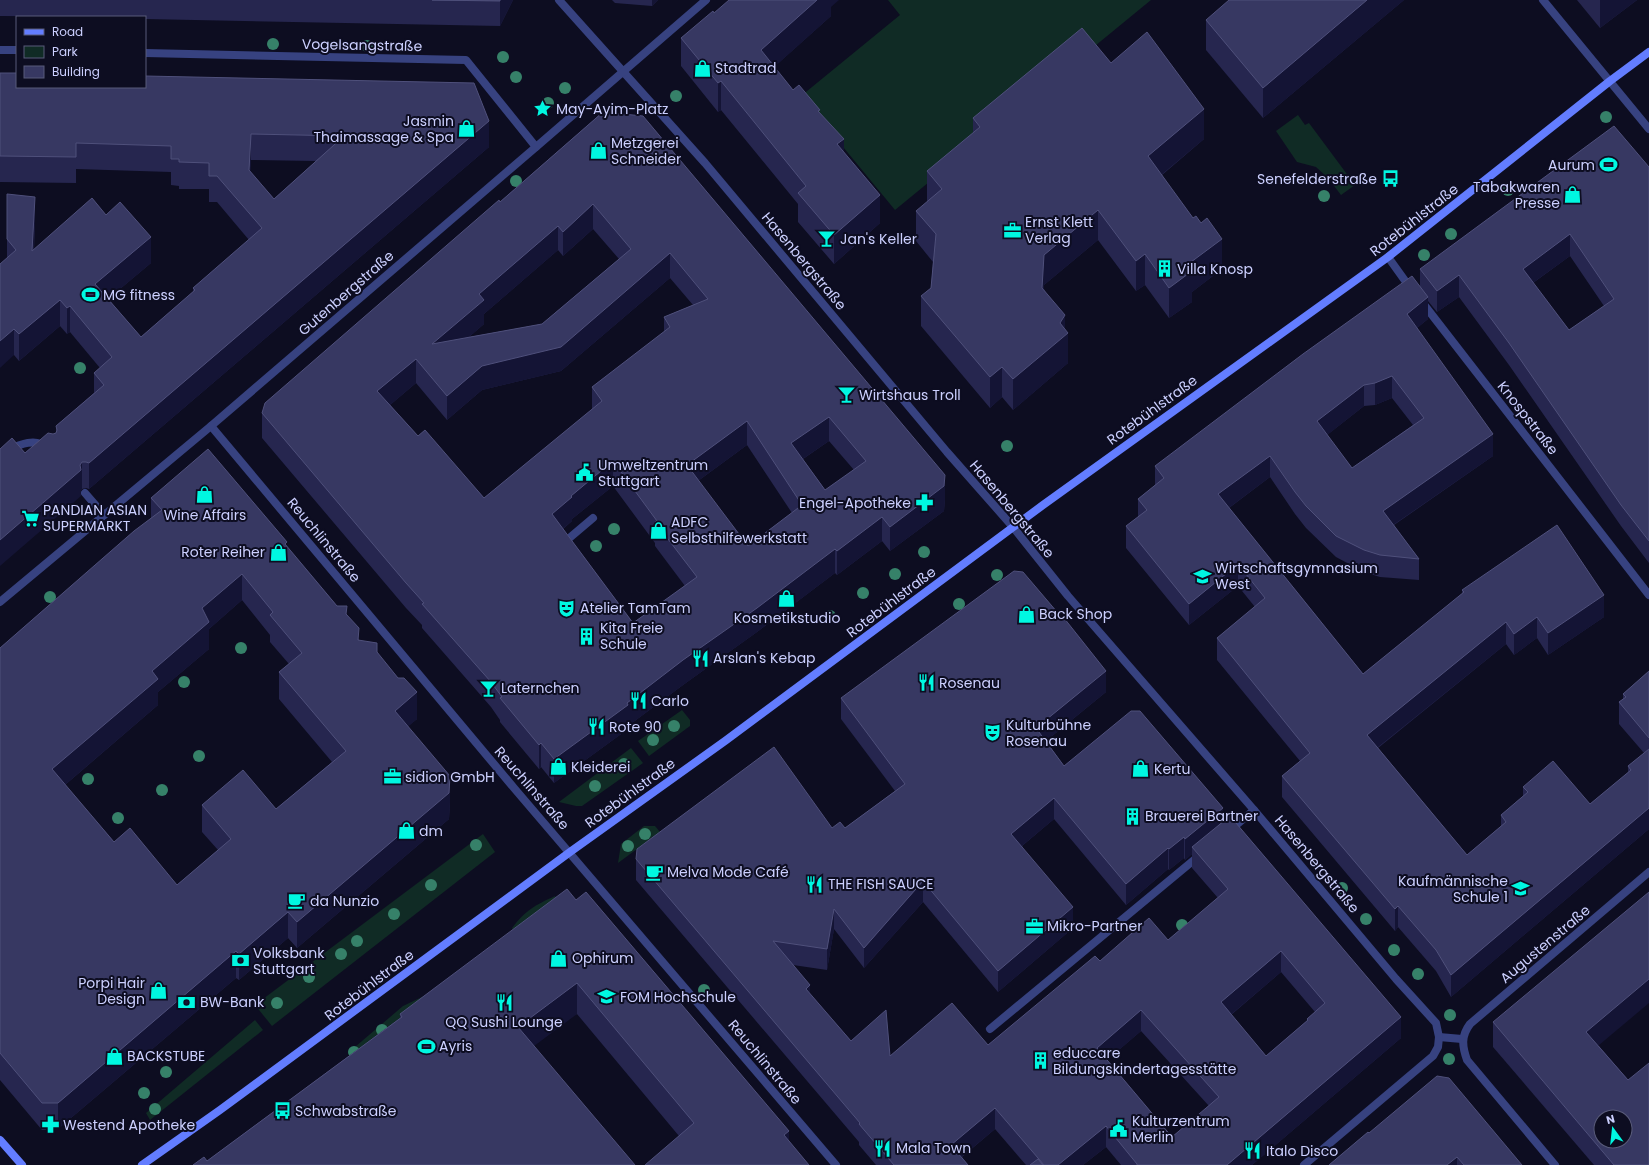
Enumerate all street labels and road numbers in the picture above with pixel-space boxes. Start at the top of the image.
street label: Vogelsangstraße [302,34,423,56]
street label: Rotebühlstraße [1366,179,1463,261]
street label: Hasenbergstraße [757,208,851,314]
street label: Gutenbergstraße [294,246,398,340]
street label: Rotebühlstraße [1103,370,1202,450]
street label: Knospstraße [1493,377,1563,459]
street label: Hasenbergstraße [965,456,1059,562]
street label: Reuchlinstraße [283,493,366,587]
street label: Rotebühlstraße [842,562,940,642]
street label: Reuchlinstraße [490,742,574,834]
street label: Rotebühlstraße [581,753,680,833]
street label: Hasenbergstraße [1270,811,1364,917]
street label: Augustenstraße [1496,900,1595,988]
street label: Rotebühlstraße [320,945,418,1025]
street label: Reuchlinstraße [724,1015,807,1109]

